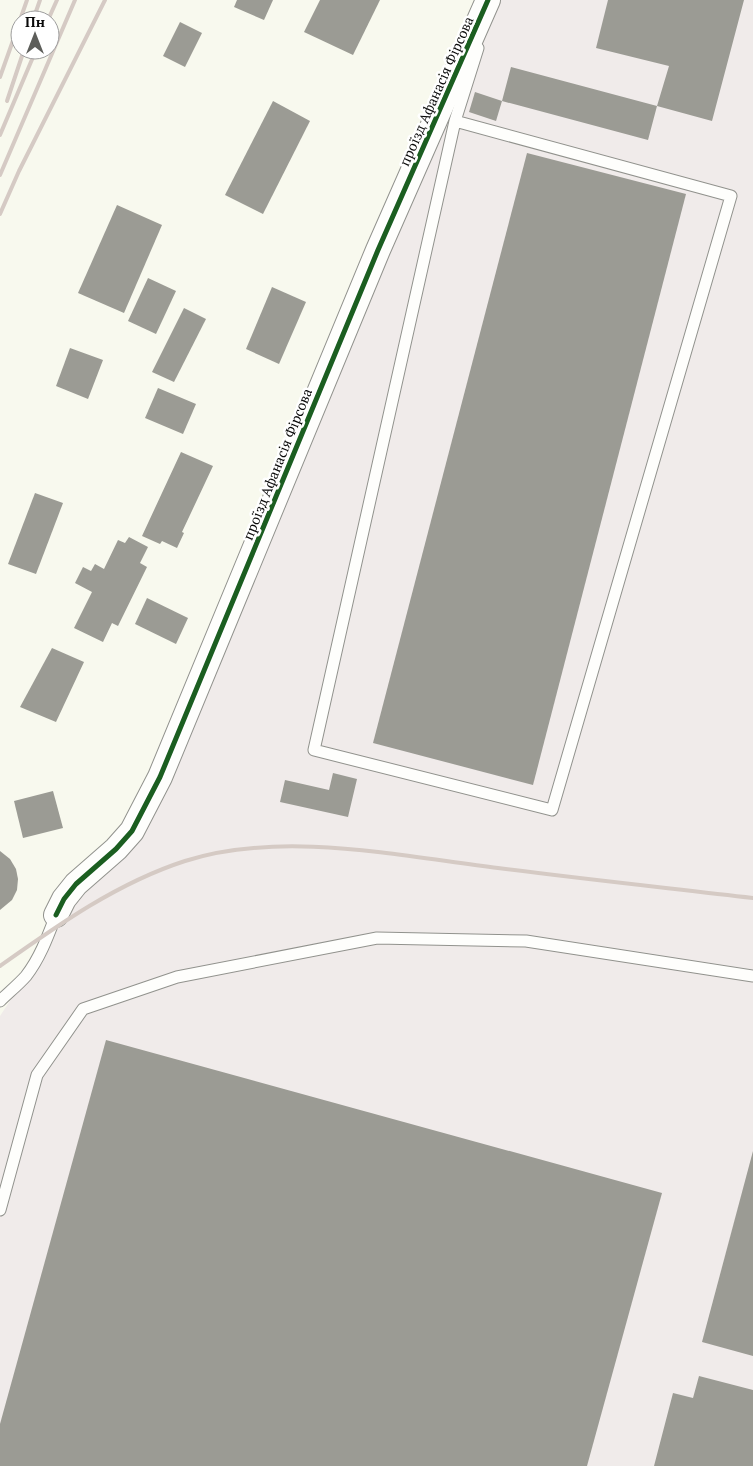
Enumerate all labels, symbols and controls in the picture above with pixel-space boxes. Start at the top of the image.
north arrow [10,10,60,60]
text: Пн [25,12,45,31]
street label: проїзд Афанасія Фірсова [394,13,478,169]
street label: проїзд Афанасія Фірсова [238,385,316,543]

